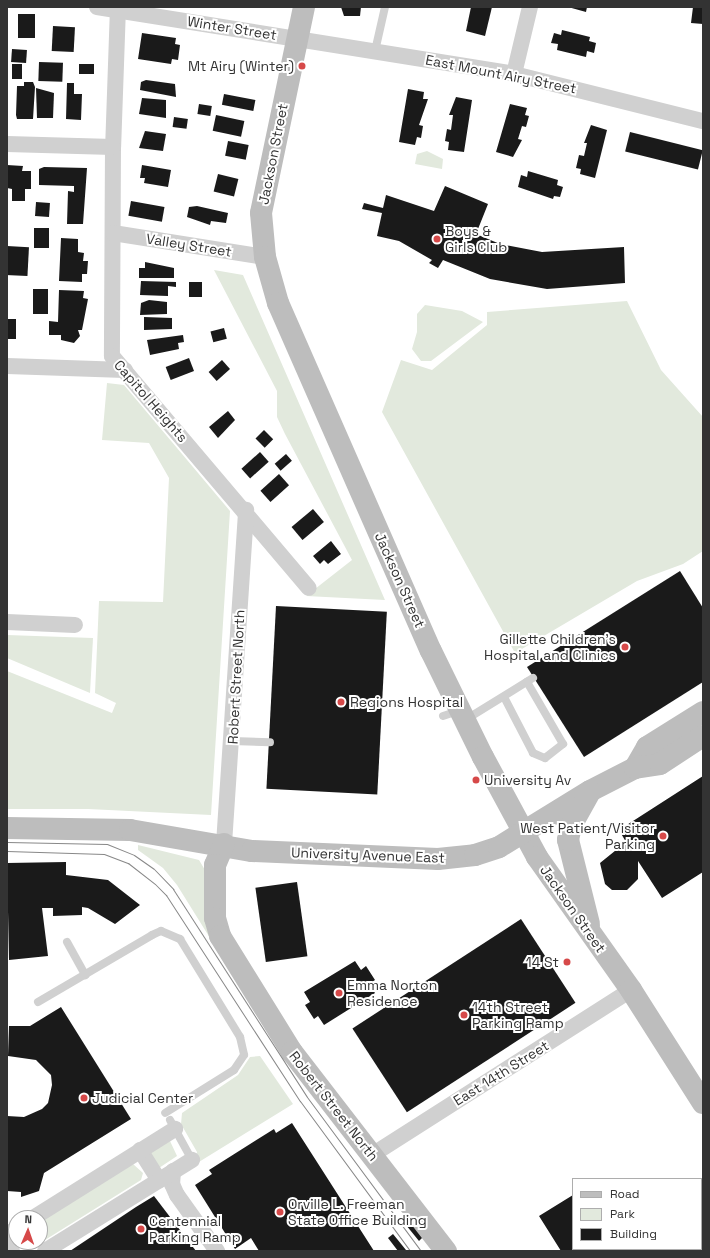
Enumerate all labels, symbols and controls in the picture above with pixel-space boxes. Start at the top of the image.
street label: Winter Street [186,13,278,43]
street label: East Mount Airy Street [424,51,578,97]
place label: Mt Airy (Winter) [188,58,294,74]
marker: Mt Airy (Winter) [297,61,307,71]
street label: Jackson Street [255,102,291,206]
place label: Boys & Girls Club [445,223,507,256]
street label: Valley Street [145,230,233,260]
marker: Boys & Girls Club [432,234,442,244]
street label: Capitol Heights [111,356,191,446]
street label: Jackson Street [371,530,429,630]
street label: Robert Street North [224,609,248,745]
place label: Gillette Children's Hospital and Clinics [484,631,616,664]
marker: Gillette Children's Hospital and Clinics [619,641,631,653]
place label: Regions Hospital [350,694,463,710]
marker: Regions Hospital [335,696,347,708]
place label: University Av [484,772,572,788]
marker: University Av [471,775,481,785]
place label: West Patient/Visitor Parking [520,820,655,852]
marker: West Patient/Visitor Parking [658,831,668,841]
street label: University Avenue East [291,844,445,866]
street label: Jackson Street [537,862,609,956]
place label: 14 St [526,954,559,970]
marker: 14 St [562,957,572,967]
place label: Emma Norton Residence [347,977,437,1010]
marker: Emma Norton Residence [334,988,344,998]
place label: 14th Street Parking Ramp [472,999,564,1032]
marker: 14th Street Parking Ramp [459,1010,469,1020]
street label: East 14th Street [450,1037,552,1109]
street label: Robert Street North [286,1048,382,1164]
place label: Judicial Center [92,1090,193,1106]
marker: Judicial Center [79,1093,89,1103]
legend [572,1178,702,1250]
text: Road [610,1186,639,1202]
place label: Orville L. Freeman State Office Building [288,1196,427,1228]
text: Park [610,1206,635,1222]
marker: Orville L. Freeman State Office Building [275,1207,285,1217]
north arrow [8,1210,48,1250]
text: N [24,1212,32,1226]
place label: Centennial Parking Ramp [149,1213,241,1246]
marker: Centennial Parking Ramp [136,1224,146,1234]
text: Building [610,1226,657,1242]

